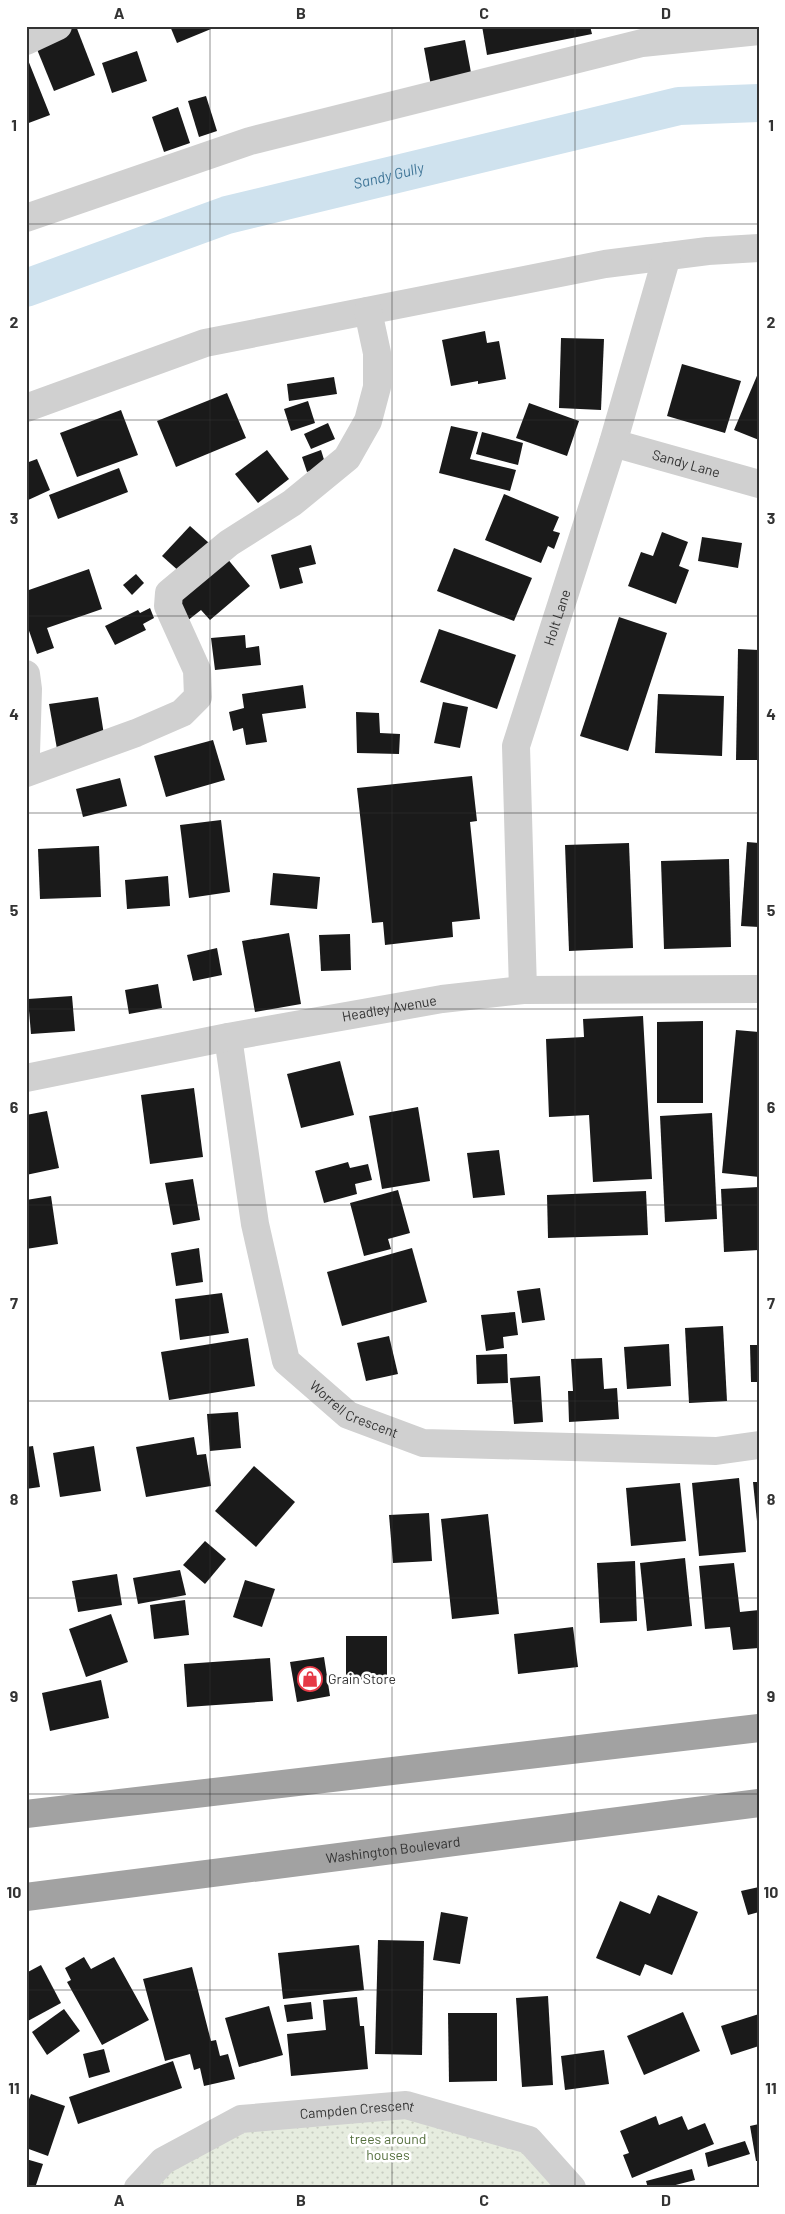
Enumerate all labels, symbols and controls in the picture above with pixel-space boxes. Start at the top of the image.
text: A [114,3,125,22]
text: B [296,3,306,22]
text: C [479,3,489,22]
text: D [661,3,671,22]
text: 1 [11,115,17,134]
text: 1 [768,115,774,134]
water label: Sandy Gully [351,158,427,192]
text: 2 [10,312,19,331]
text: 2 [767,312,776,331]
street label: Sandy Lane [650,445,722,481]
text: 3 [10,508,18,527]
text: 3 [767,508,775,527]
street label: Holt Lane [540,587,574,648]
text: 4 [9,704,19,723]
text: 4 [766,704,776,723]
text: 5 [10,900,19,919]
text: 5 [767,900,776,919]
street label: Headley Avenue [341,991,438,1025]
text: 6 [10,1097,19,1116]
text: 6 [767,1097,776,1116]
text: 7 [10,1293,18,1312]
text: 7 [767,1293,775,1312]
street label: Worrell Crescent [306,1377,401,1441]
text: 8 [10,1489,19,1508]
text: 8 [767,1489,776,1508]
shop icon: Grain Store [297,1666,323,1692]
place label: Grain Store [328,1670,396,1687]
text: 9 [10,1686,18,1705]
text: 9 [767,1686,775,1705]
street label: Washington Boulevard [325,1832,461,1866]
text: 10 [7,1882,21,1901]
text: 10 [764,1882,778,1901]
text: 11 [8,2078,20,2097]
text: 11 [765,2078,777,2097]
street label: Campden Crescent [299,2096,417,2122]
park label: trees around houses [350,2130,426,2163]
text: A [114,2190,125,2209]
text: B [296,2190,306,2209]
text: C [479,2190,489,2209]
text: D [661,2190,671,2209]

